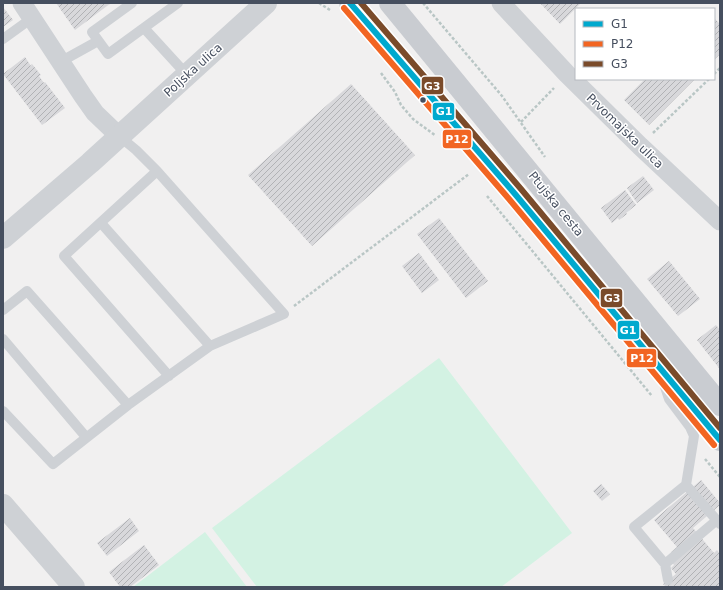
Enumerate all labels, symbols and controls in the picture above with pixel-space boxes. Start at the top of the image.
legend [575,8,715,80]
text: G1 [611,17,628,31]
text: P12 [611,37,634,51]
street label: Poljska ulica [161,40,225,100]
text: G3 [611,57,628,71]
line badge: G3 [421,76,444,95]
text: G3 [424,80,440,93]
street label: Prvomajska ulica [584,91,666,171]
unlabelled marker [418,95,428,105]
line badge: G1 [432,102,455,121]
text: G1 [436,105,452,118]
line badge: P12 [442,129,472,149]
text: P12 [445,133,469,146]
street label: Ptujska cesta [526,169,586,239]
line badge: G3 [600,288,623,308]
text: G3 [604,292,620,305]
line badge: G1 [617,320,640,340]
text: G1 [620,324,636,337]
line badge: P12 [626,348,657,368]
text: P12 [630,352,654,365]

